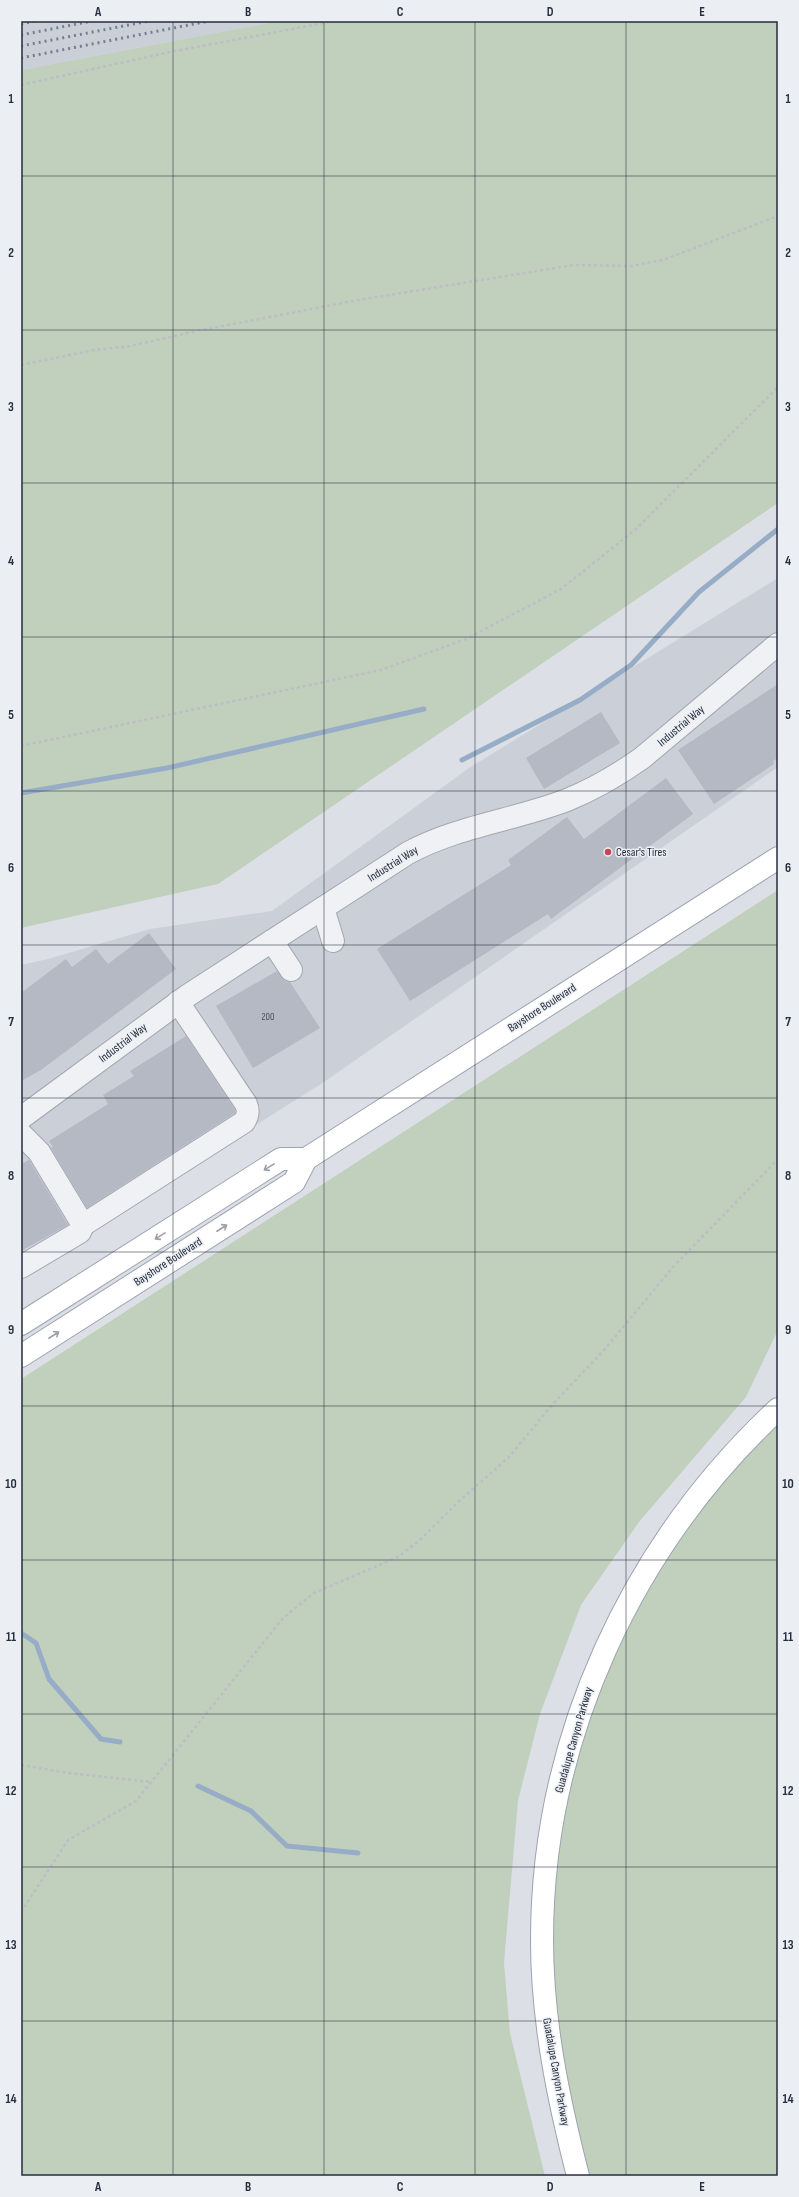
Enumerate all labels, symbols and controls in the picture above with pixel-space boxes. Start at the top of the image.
text: A [94,4,102,20]
text: B [245,4,251,20]
text: C [397,4,404,20]
text: D [547,4,554,20]
text: E [699,4,705,20]
text: 1 [8,91,14,107]
text: 1 [785,91,791,107]
text: 2 [8,245,14,261]
text: 2 [785,245,791,261]
text: 3 [8,399,14,415]
text: 3 [785,399,791,415]
text: 4 [8,553,14,569]
text: 4 [785,553,791,569]
street label: Industrial Way [654,702,708,750]
text: 5 [8,707,14,723]
text: 5 [785,707,791,723]
street label: Industrial Way [365,842,421,885]
place label: Cesar's Tires [616,845,667,860]
marker: Cesar's Tires [603,847,613,857]
text: 6 [8,860,14,876]
text: 6 [785,860,791,876]
street label: Bayshore Boulevard [505,980,579,1036]
house number: 200 [261,1011,275,1023]
text: 7 [8,1014,14,1030]
text: 7 [785,1014,791,1030]
street label: Industrial Way [96,1020,150,1066]
one-way arrow [263,1163,275,1171]
text: 8 [8,1168,14,1184]
text: 8 [785,1168,791,1184]
one-way arrow [216,1223,228,1231]
one-way arrow [154,1232,165,1241]
street label: Bayshore Boulevard [131,1234,205,1290]
text: 9 [8,1322,14,1338]
text: 9 [785,1322,791,1338]
one-way arrow [48,1331,60,1339]
text: 10 [5,1476,17,1492]
text: 10 [782,1476,794,1492]
text: 11 [6,1629,16,1645]
text: 11 [783,1629,793,1645]
street label: Guadalupe Canyon Parkway [552,1685,596,1795]
text: 12 [6,1783,17,1799]
text: 12 [783,1783,794,1799]
text: 13 [6,1937,17,1953]
text: 13 [783,1937,794,1953]
street label: Guadalupe Canyon Parkway [539,2017,573,2128]
text: 14 [5,2091,17,2107]
text: 14 [782,2091,794,2107]
text: A [94,2179,102,2195]
text: B [245,2179,251,2195]
text: C [397,2179,404,2195]
text: D [547,2179,554,2195]
text: E [699,2179,705,2195]

